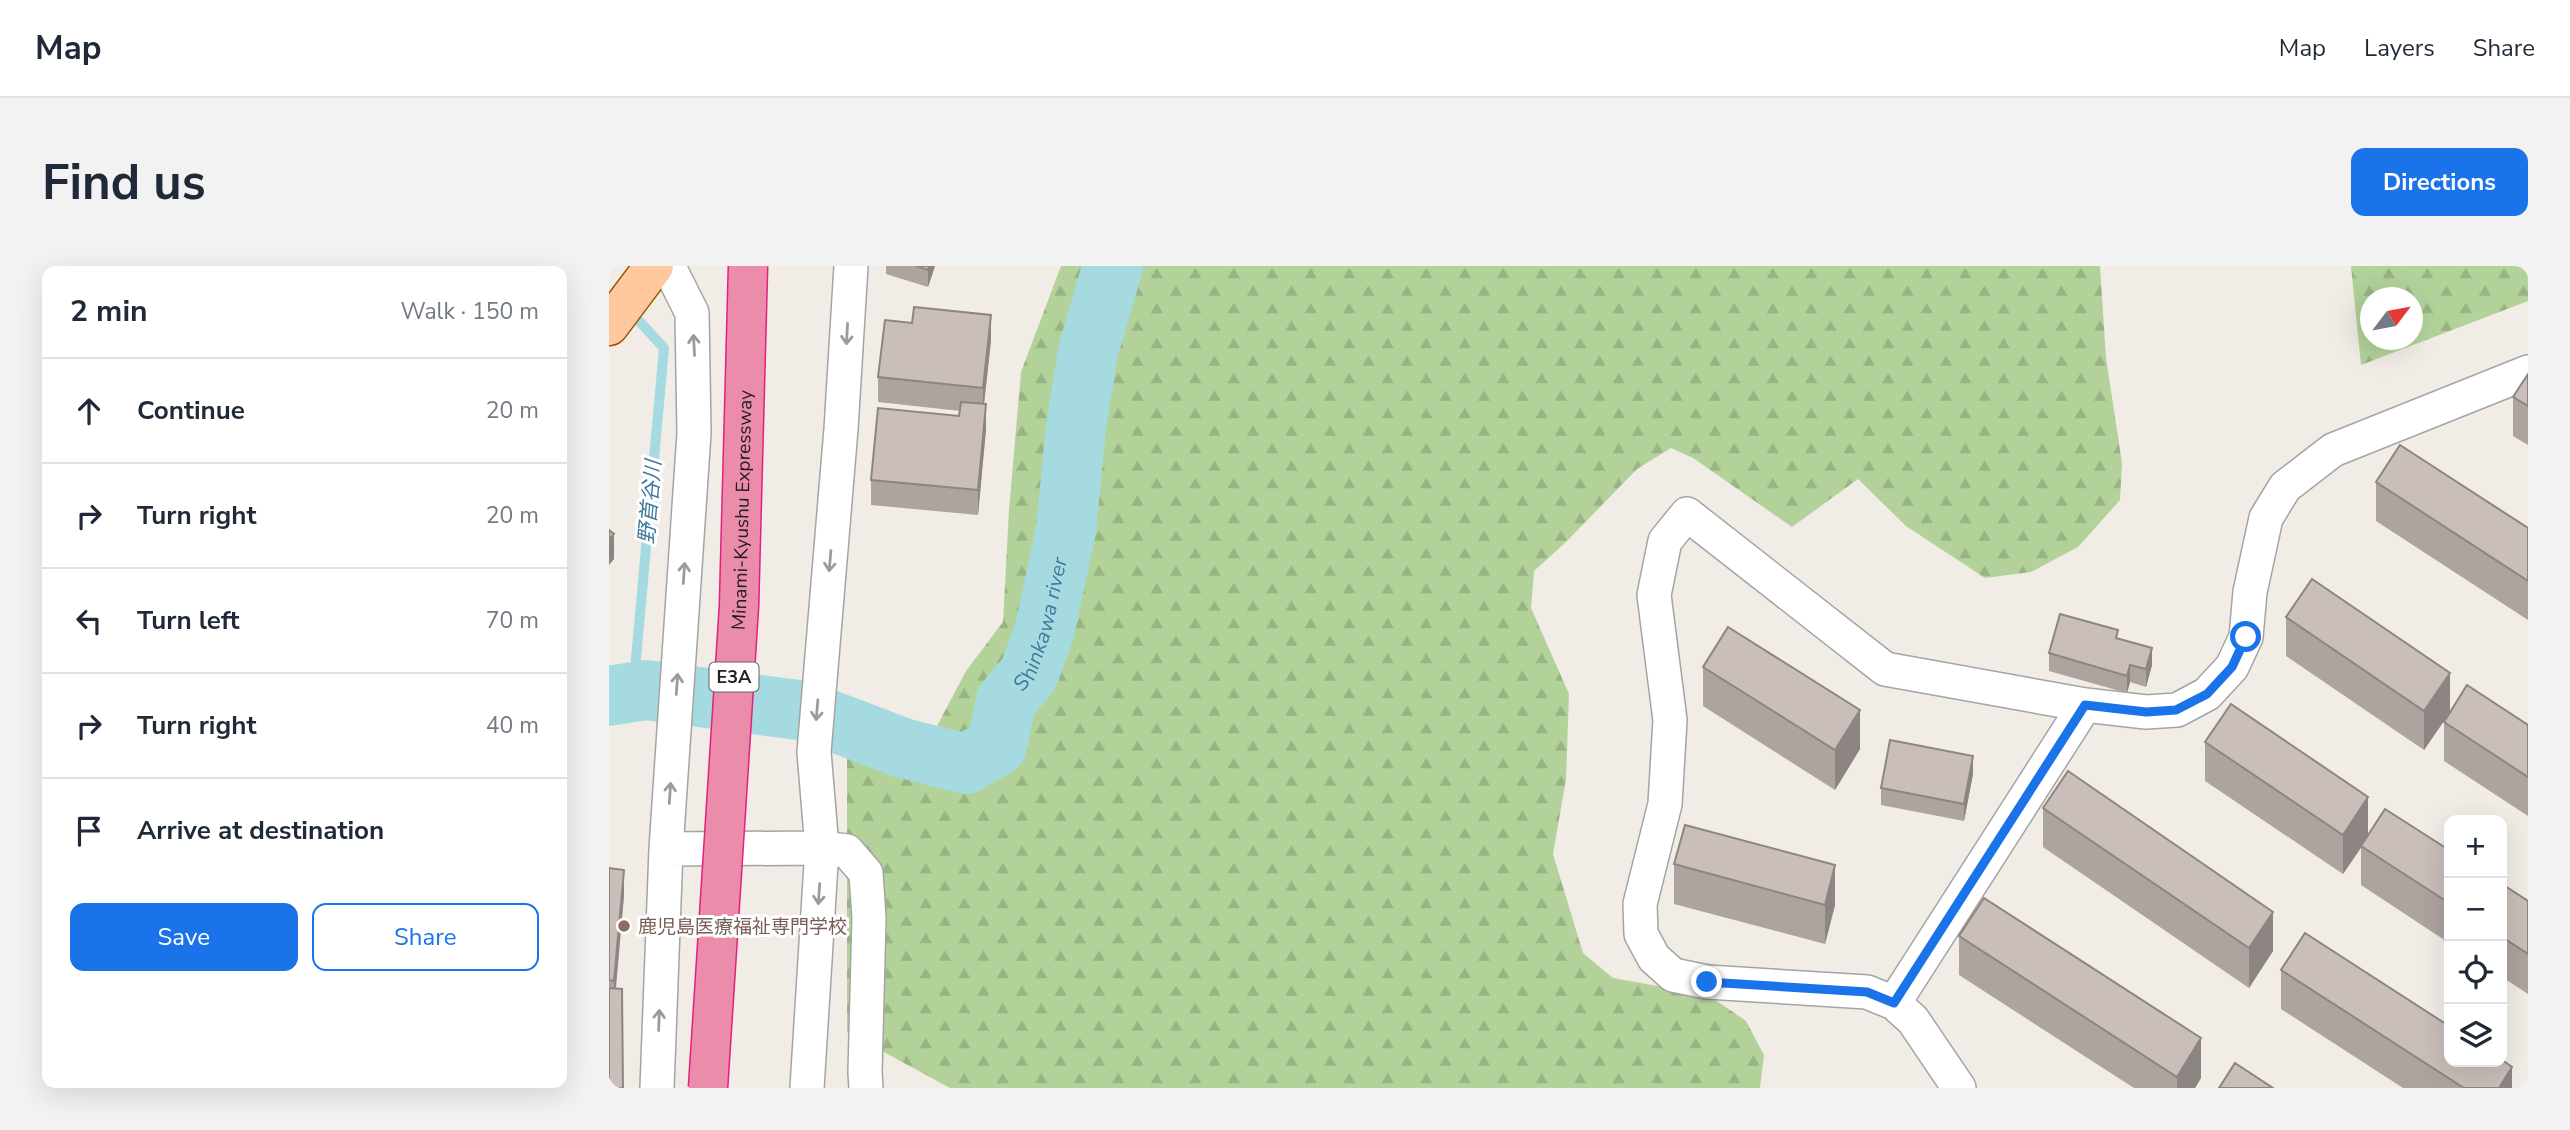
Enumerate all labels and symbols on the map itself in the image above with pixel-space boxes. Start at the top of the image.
north arrow [2360,287,2423,350]
one-way arrow [841,322,854,345]
one-way arrow [687,334,700,357]
street label: Minami-Kyushu Expressway [725,389,759,631]
water label: 野首谷川 [632,457,668,545]
one-way arrow [823,549,836,572]
water label: Shinkawa river [1006,554,1074,697]
one-way arrow [678,561,691,584]
route start [2230,621,2261,652]
road number: E3A [709,662,759,692]
one-way arrow [671,673,684,696]
one-way arrow [810,698,823,721]
one-way arrow [663,781,676,804]
one-way arrow [812,882,825,904]
place label: 鹿児島医療福祉専門学校 [638,914,847,940]
marker: 鹿児島医療福祉専門学校 [616,918,632,934]
route end [1691,966,1722,997]
one-way arrow [653,1009,666,1032]

